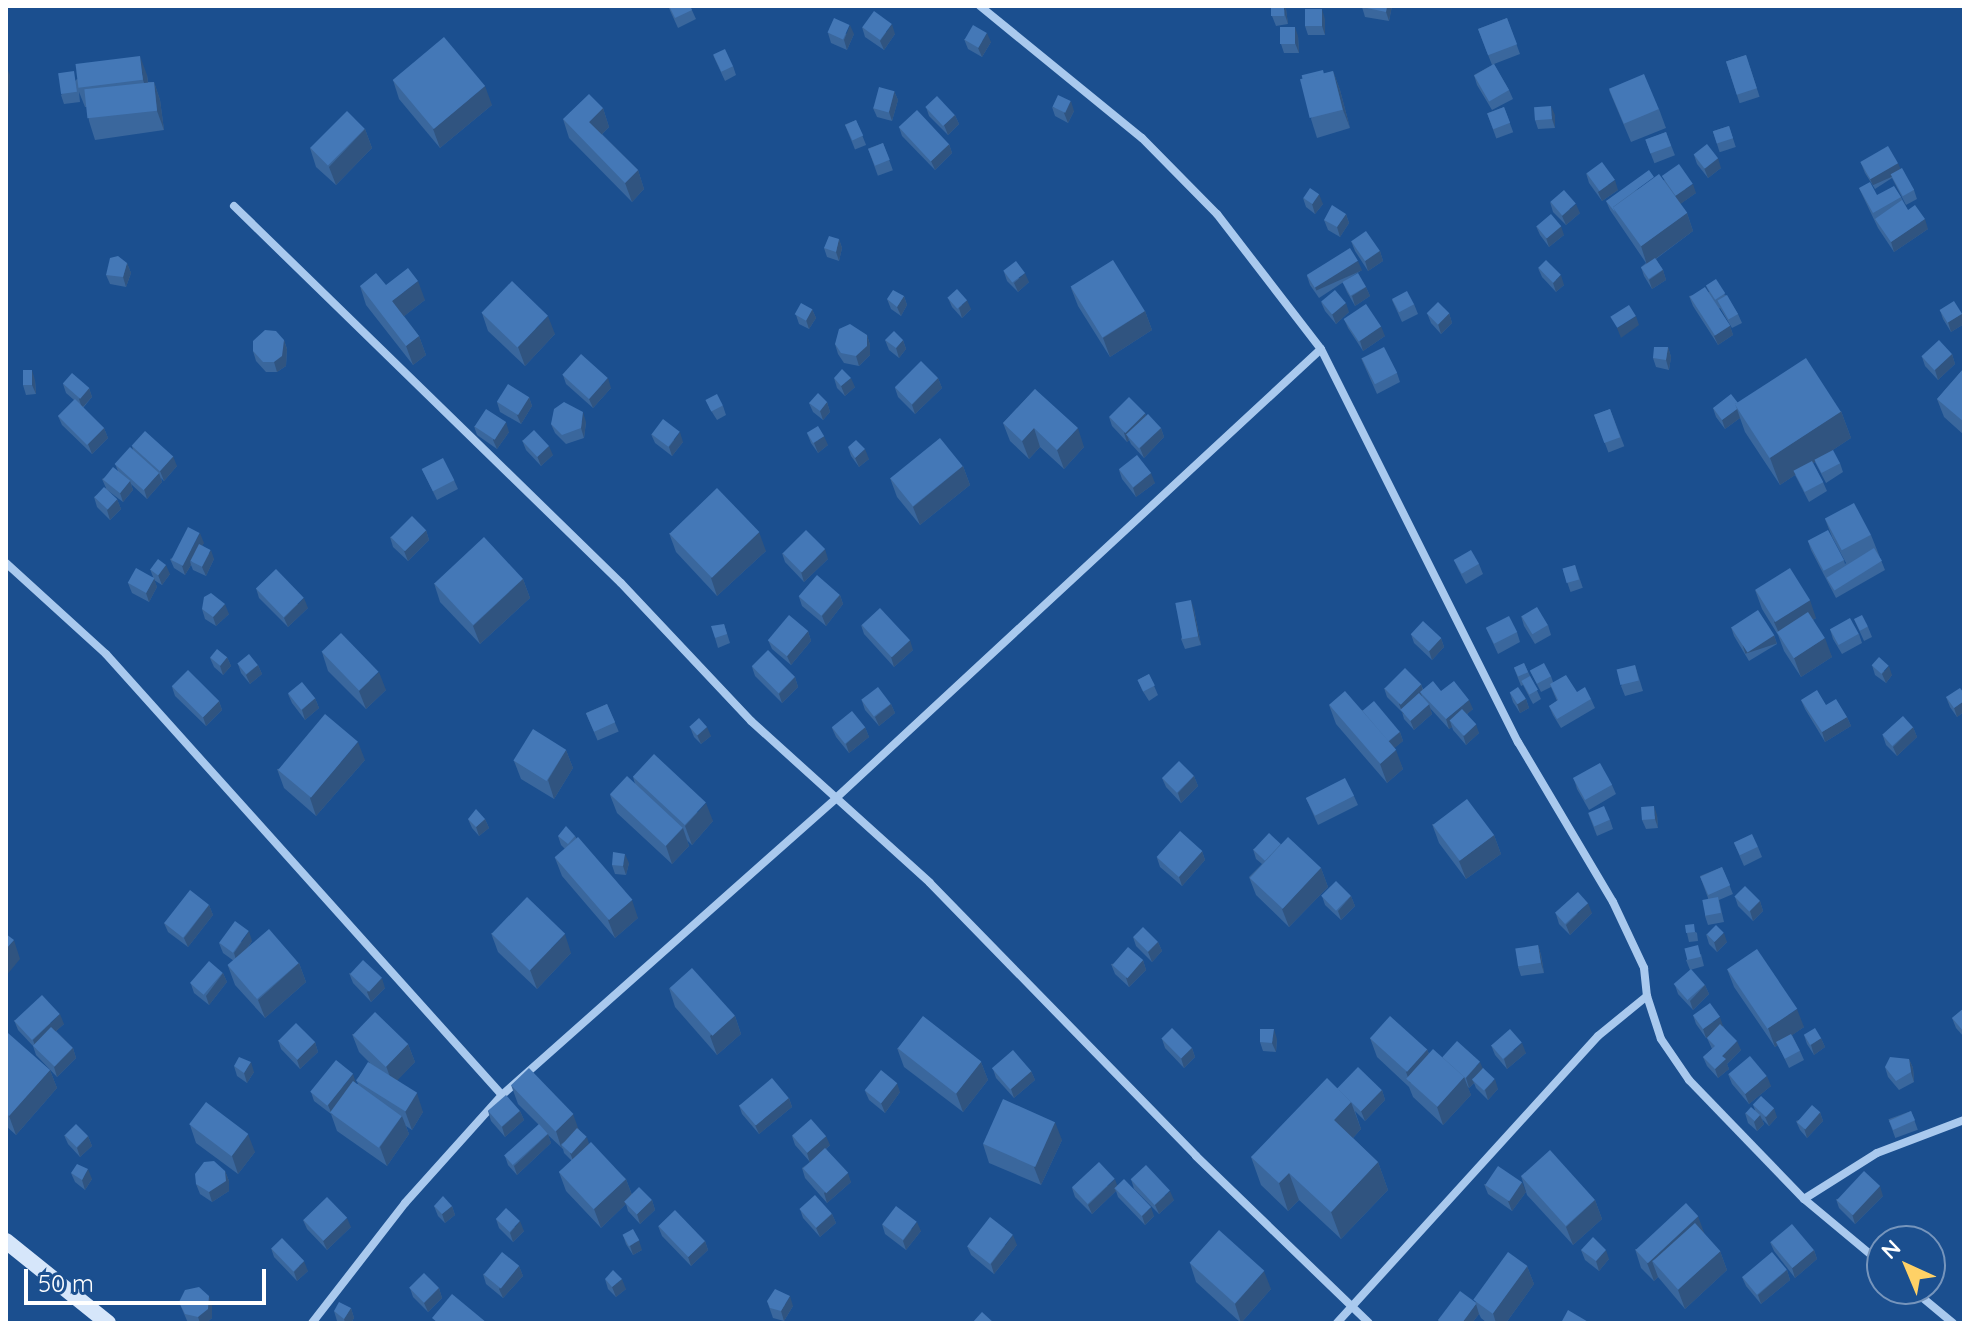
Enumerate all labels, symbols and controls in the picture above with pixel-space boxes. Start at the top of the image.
north arrow [1866,1225,1946,1305]
text: N [1875,1233,1906,1265]
scale bar [28,1253,270,1303]
text: 50 m [38,1268,94,1298]

